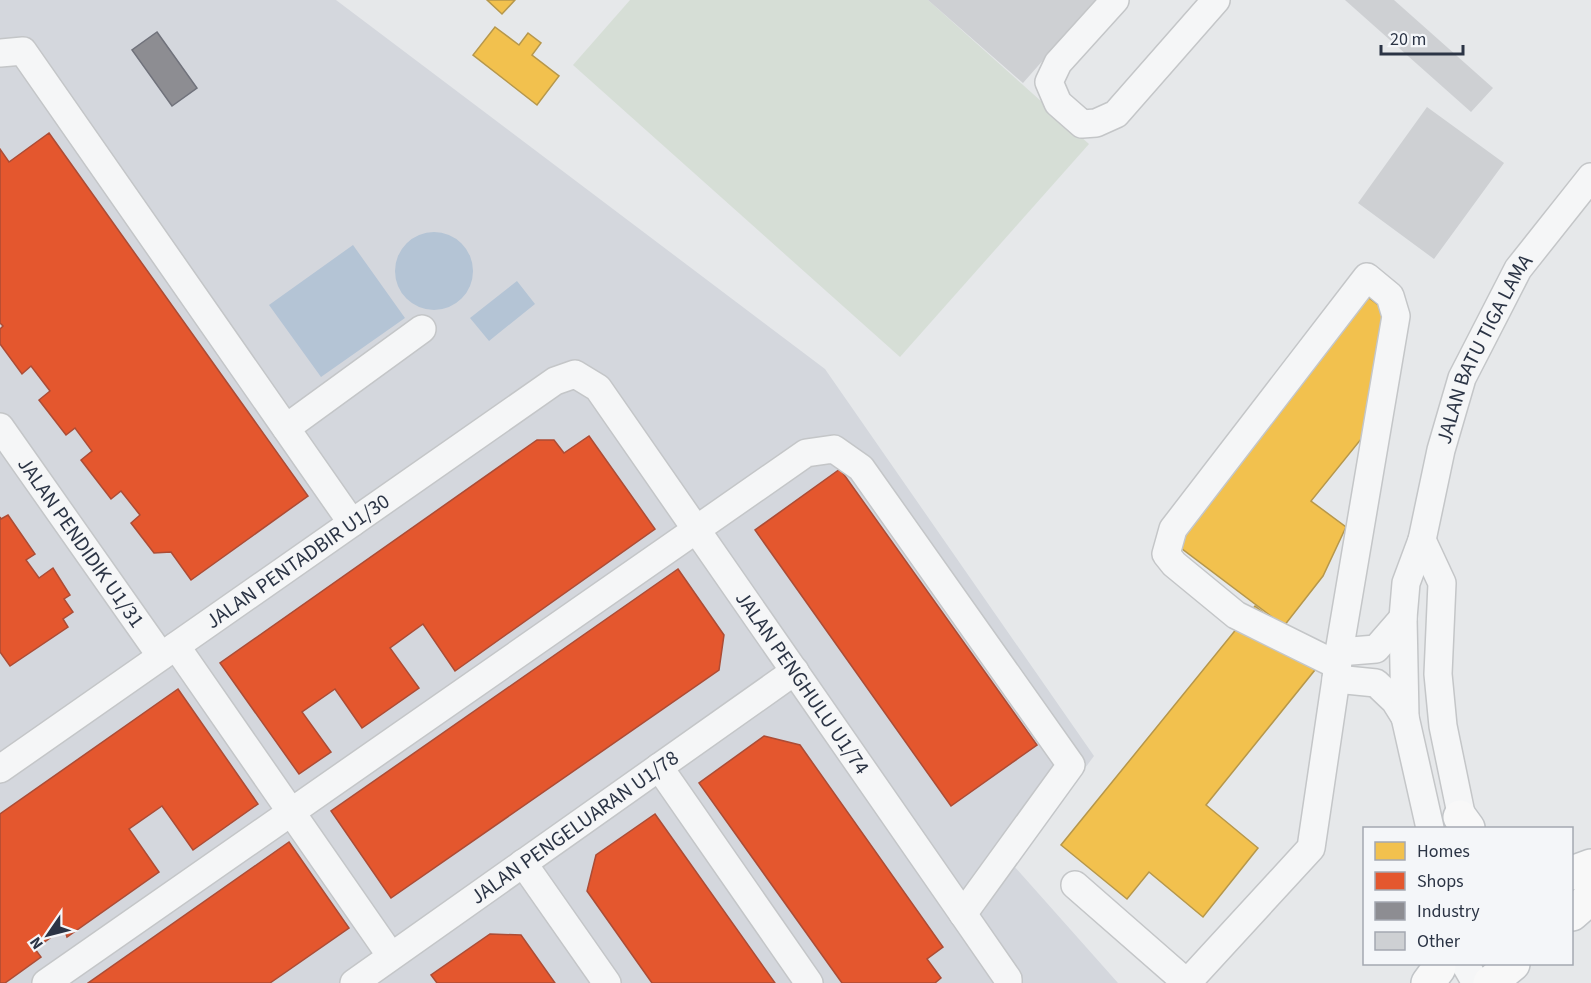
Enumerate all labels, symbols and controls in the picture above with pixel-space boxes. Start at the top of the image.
scale bar [1381,18,1464,56]
text: 20 m [1390,27,1426,52]
street label: JALAN BATU TIGA LAMA [1429,247,1540,447]
street label: JALAN PENDIDIK U1/31 [10,451,152,634]
street label: JALAN PENTADBIR U1/30 [199,486,396,636]
street label: JALAN PENGHULU U1/74 [728,585,877,781]
street label: JALAN PENGELUARAN U1/78 [464,743,685,911]
legend [1363,827,1573,965]
text: Homes [1417,839,1470,864]
text: Shops [1417,869,1464,894]
text: Industry [1417,899,1480,924]
north arrow [18,905,78,965]
text: Other [1417,929,1461,954]
text: N [24,932,49,954]

